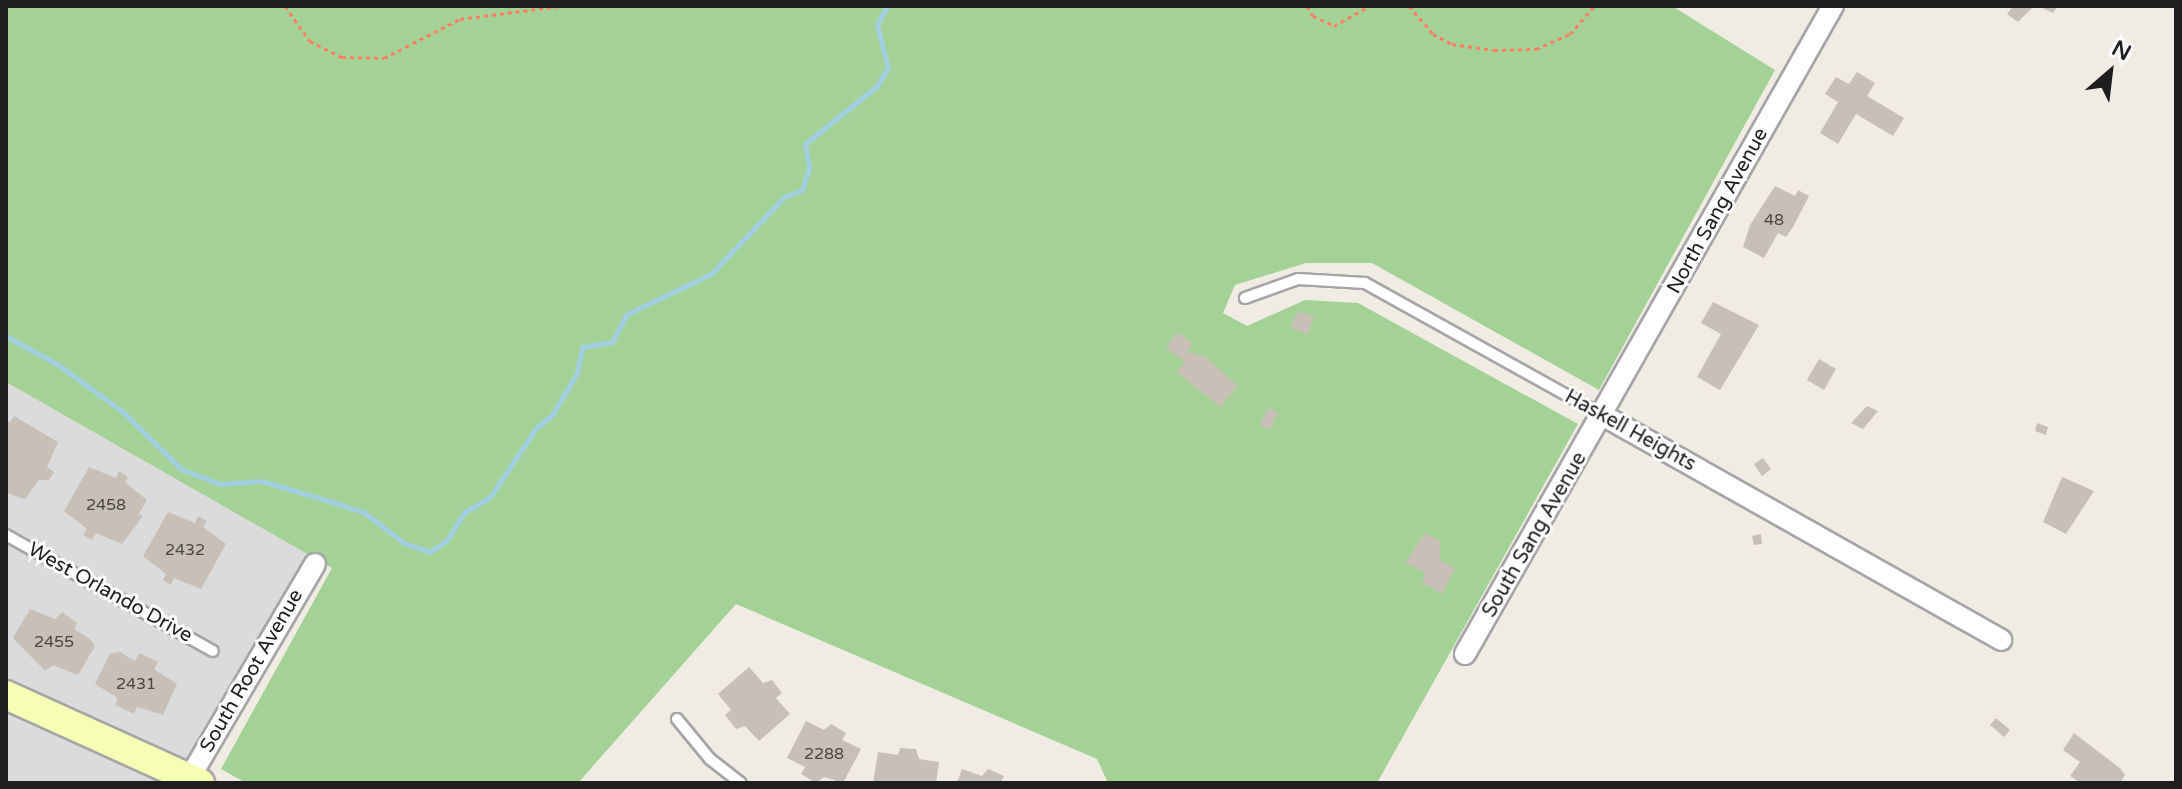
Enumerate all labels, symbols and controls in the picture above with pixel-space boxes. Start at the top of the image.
north arrow [2070,32,2150,112]
text: N [2107,35,2135,66]
street label: North Sang Avenue [1662,124,1774,298]
house number: 48 [1764,210,1784,230]
street label: Haskell Heights [1560,385,1700,477]
street label: South Sang Avenue [1478,448,1592,622]
house number: 2458 [86,495,126,515]
street label: West Orlando Drive [24,538,196,648]
house number: 2432 [165,540,205,560]
street label: South Root Avenue [195,585,309,757]
house number: 2455 [34,632,74,652]
house number: 2431 [116,674,156,694]
house number: 2288 [804,744,844,764]

